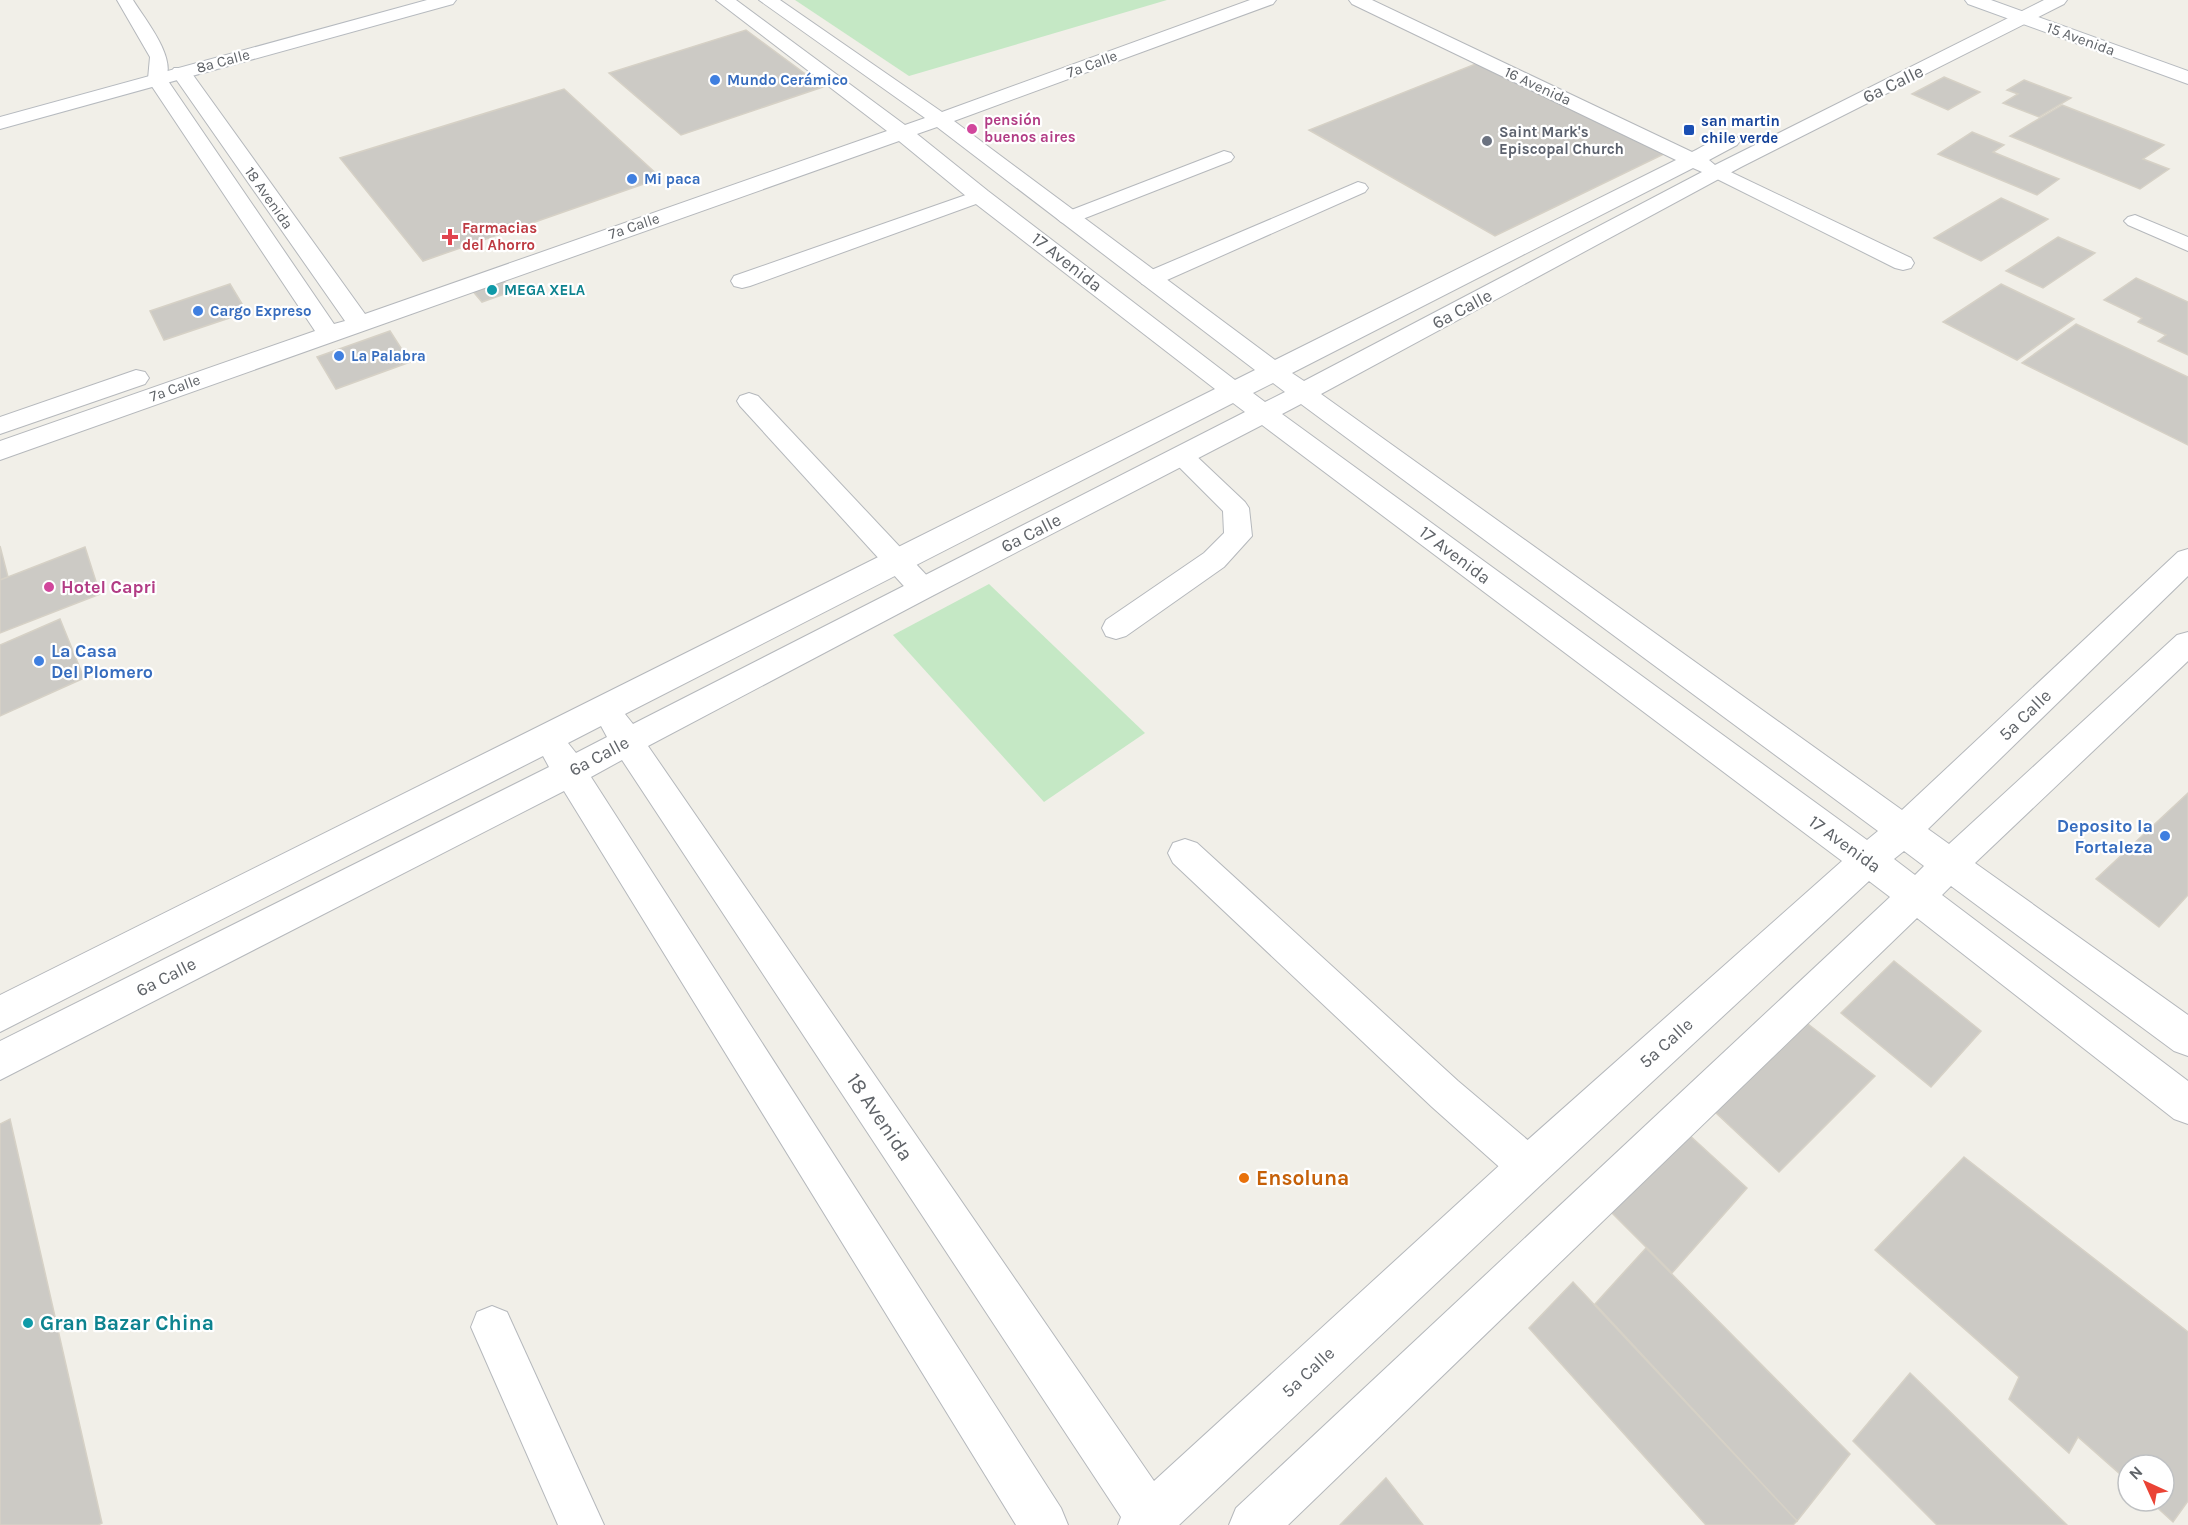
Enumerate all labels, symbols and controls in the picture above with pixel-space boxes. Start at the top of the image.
street label: 15 Avenida [2044,18,2118,60]
street label: 8a Calle [194,45,252,77]
street label: 7a Calle [1064,47,1120,81]
street label: 6a Calle [1859,60,1927,108]
street label: 16 Avenida [1502,63,1574,109]
place label: Mundo Cerámico [727,71,848,89]
marker: Mundo Cerámico [708,73,722,87]
place label: pensión buenos aires [984,111,1076,146]
place label: san martin chile verde [1701,112,1780,147]
marker: pensión buenos aires [965,122,979,136]
place label: Saint Mark's Episcopal Church [1499,123,1624,158]
marker: san martin chile verde [1682,123,1696,137]
marker: Saint Mark's Episcopal Church [1480,134,1494,148]
street label: 18 Avenida [241,163,297,233]
place label: Mi paca [644,170,700,188]
marker: Mi paca [625,172,639,186]
street label: 7a Calle [606,209,662,243]
place label: Farmacias del Ahorro [462,219,537,254]
street label: 17 Avenida [1027,228,1107,296]
marker: Farmacias del Ahorro [443,230,457,244]
place label: MEGA XELA [504,281,586,299]
marker: MEGA XELA [485,283,499,297]
street label: 6a Calle [1428,284,1496,334]
place label: Cargo Expreso [210,302,312,320]
marker: Cargo Expreso [191,304,205,318]
place label: La Palabra [351,347,426,365]
marker: La Palabra [332,349,346,363]
street label: 7a Calle [147,371,203,405]
street label: 6a Calle [997,508,1065,558]
street label: 17 Avenida [1415,521,1495,589]
place label: Hotel Capri [61,576,156,598]
marker: Hotel Capri [42,580,56,594]
place label: La Casa Del Plomero [51,640,153,683]
marker: La Casa Del Plomero [32,654,46,668]
street label: 5a Calle [1994,685,2056,745]
street label: 6a Calle [565,731,633,781]
street label: 17 Avenida [1805,810,1885,878]
place label: Deposito la Fortaleza [2057,815,2153,858]
marker: Deposito la Fortaleza [2158,829,2172,843]
street label: 6a Calle [132,952,200,1002]
street label: 5a Calle [1635,1013,1697,1073]
street label: 18 Avenida [842,1069,918,1165]
place label: Ensoluna [1256,1166,1349,1190]
marker: Ensoluna [1237,1171,1251,1185]
place label: Gran Bazar China [40,1311,214,1335]
marker: Gran Bazar China [21,1316,35,1330]
street label: 5a Calle [1277,1342,1339,1402]
north arrow [2116,1453,2176,1513]
text: N [2125,1462,2147,1484]

